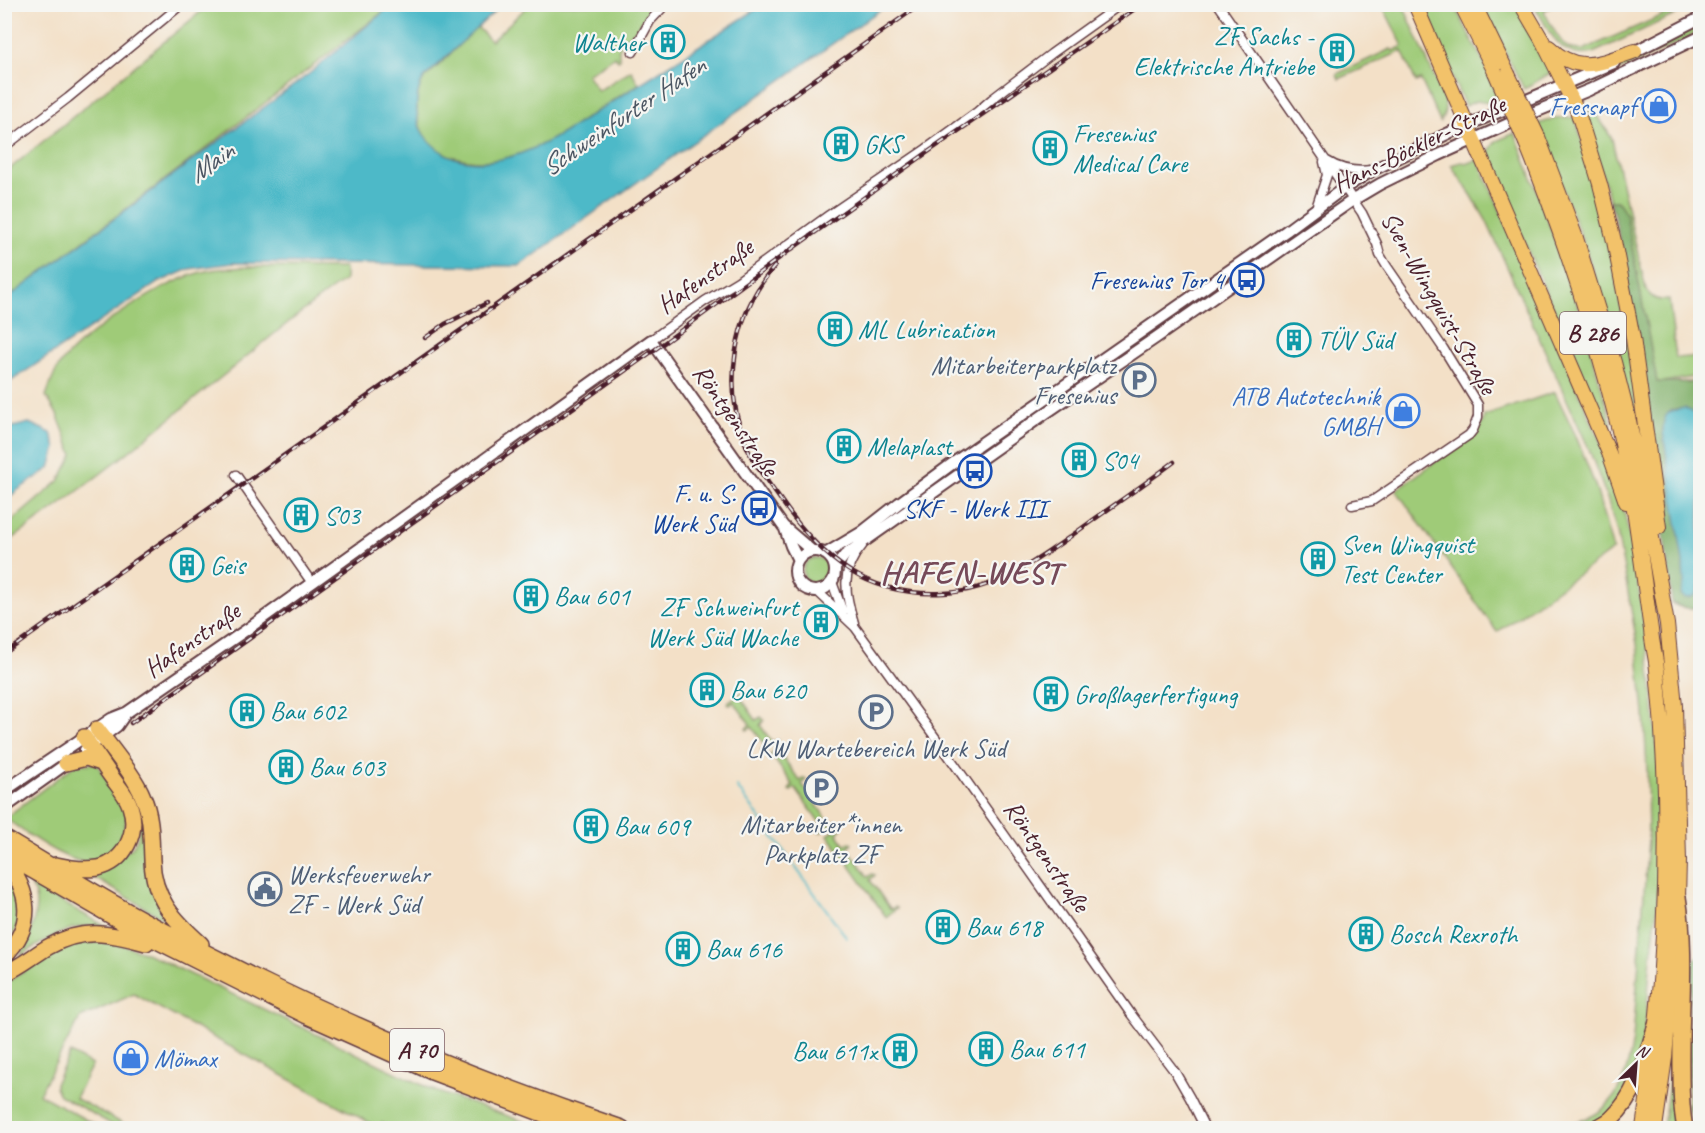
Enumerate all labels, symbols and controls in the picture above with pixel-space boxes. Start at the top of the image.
place label: ZF Sachs - Elektrische Antriebe [1134,20,1316,83]
building icon: Walther [650,24,686,60]
place label: Walther [572,26,648,59]
building icon: ZF Sachs - Elektrische Antriebe [1319,33,1355,69]
water label: Schweinfurter Hafen [534,48,713,183]
street label: Hans-Böckler-Straße [1327,87,1513,200]
shop icon: Fressnapf [1641,88,1677,124]
place label: Fressnapf [1549,90,1642,123]
place label: Fresenius Medical Care [1073,117,1189,180]
building icon: GKS [823,126,859,162]
place label: GKS [864,128,906,161]
building icon: Fresenius Medical Care [1032,130,1068,166]
water label: Main [181,133,242,190]
street label: Sven-Wingquist-Straße [1373,206,1506,402]
street label: Hafenstraße [650,229,762,321]
bus stop icon: Fresenius Tor 4 [1229,262,1265,298]
place label: Fresenius Tor 4 [1090,264,1226,297]
building icon: ML Lubrication [817,311,853,347]
road number: B 286 [1560,312,1626,354]
place label: ML Lubrication [858,313,995,346]
building icon: TÜV Süd [1276,322,1312,358]
place label: TÜV Süd [1317,324,1397,357]
place label: Mitarbeiterparkplatz Fresenius [931,349,1118,412]
street label: Röntgenstraße [686,358,788,484]
parking icon: Mitarbeiterparkplatz Fresenius [1121,362,1157,398]
place label: ATB Autotechnik GMBH [1231,380,1384,443]
shop icon: ATB Autotechnik GMBH [1385,393,1421,429]
building icon: Melaplast [826,428,862,464]
place label: Melaplast [867,430,954,463]
building icon: S04 [1061,442,1097,478]
place label: S04 [1102,444,1140,477]
bus stop icon: SKF - Werk III [957,453,993,489]
place label: F. u. S. Werk Süd [651,477,740,540]
bus stop icon: F. u. S. Werk Süd [741,490,777,526]
place label: SKF - Werk III [904,492,1052,525]
building icon: S03 [283,497,319,533]
place label: S03 [324,499,362,532]
place label: Sven Wingquist Test Center [1341,528,1476,591]
building icon: Sven Wingquist Test Center [1300,541,1336,577]
building icon: Geis [169,547,205,583]
place label: Geis [210,549,247,582]
district label: HAFEN-WEST [880,552,1067,593]
building icon: Bau 601 [513,578,549,614]
place label: Bau 601 [554,580,631,613]
place label: ZF Schweinfurt Werk Süd Wache [647,591,800,654]
street label: Hafenstraße [137,593,249,685]
building icon: ZF Schweinfurt Werk Süd Wache [803,604,839,640]
building icon: Bau 620 [689,672,725,708]
place label: Bau 620 [730,674,808,707]
building icon: Großlagerfertigung [1033,676,1069,712]
place label: Großlagerfertigung [1074,678,1239,711]
building icon: Bau 602 [229,693,265,729]
parking icon: LKW Wartebereich Werk Süd [858,694,894,730]
place label: Bau 602 [270,695,348,728]
place label: LKW Wartebereich Werk Süd [747,732,1009,765]
building icon: Bau 603 [268,749,304,785]
place label: Bau 603 [309,751,387,784]
parking icon: Mitarbeiter*innen Parkplatz ZF [803,770,839,806]
street label: Röntgenstraße [997,794,1099,920]
building icon: Bau 609 [573,808,609,844]
place label: Mitarbeiter*innen Parkplatz ZF [740,808,903,871]
place label: Bau 609 [614,810,692,843]
place label: Werksfeuerwehr ZF - Werk Süd [288,858,432,921]
public building icon: Werksfeuerwehr ZF - Werk Süd [247,871,283,907]
building icon: Bau 618 [925,909,961,945]
place label: Bau 618 [966,911,1044,944]
building icon: Bosch Rexroth [1348,916,1384,952]
place label: Bosch Rexroth [1389,918,1519,951]
building icon: Bau 616 [665,931,701,967]
place label: Bau 616 [706,933,783,966]
road number: A 70 [390,1029,444,1071]
building icon: Bau 611 [968,1031,1004,1067]
building icon: Bau 611x [882,1033,918,1069]
place label: Bau 611 [1009,1033,1086,1066]
north arrow [1606,1034,1666,1094]
place label: Bau 611x [792,1035,879,1068]
shop icon: Mömax [113,1040,149,1076]
text: N [1633,1040,1653,1064]
place label: Mömax [154,1042,219,1075]

